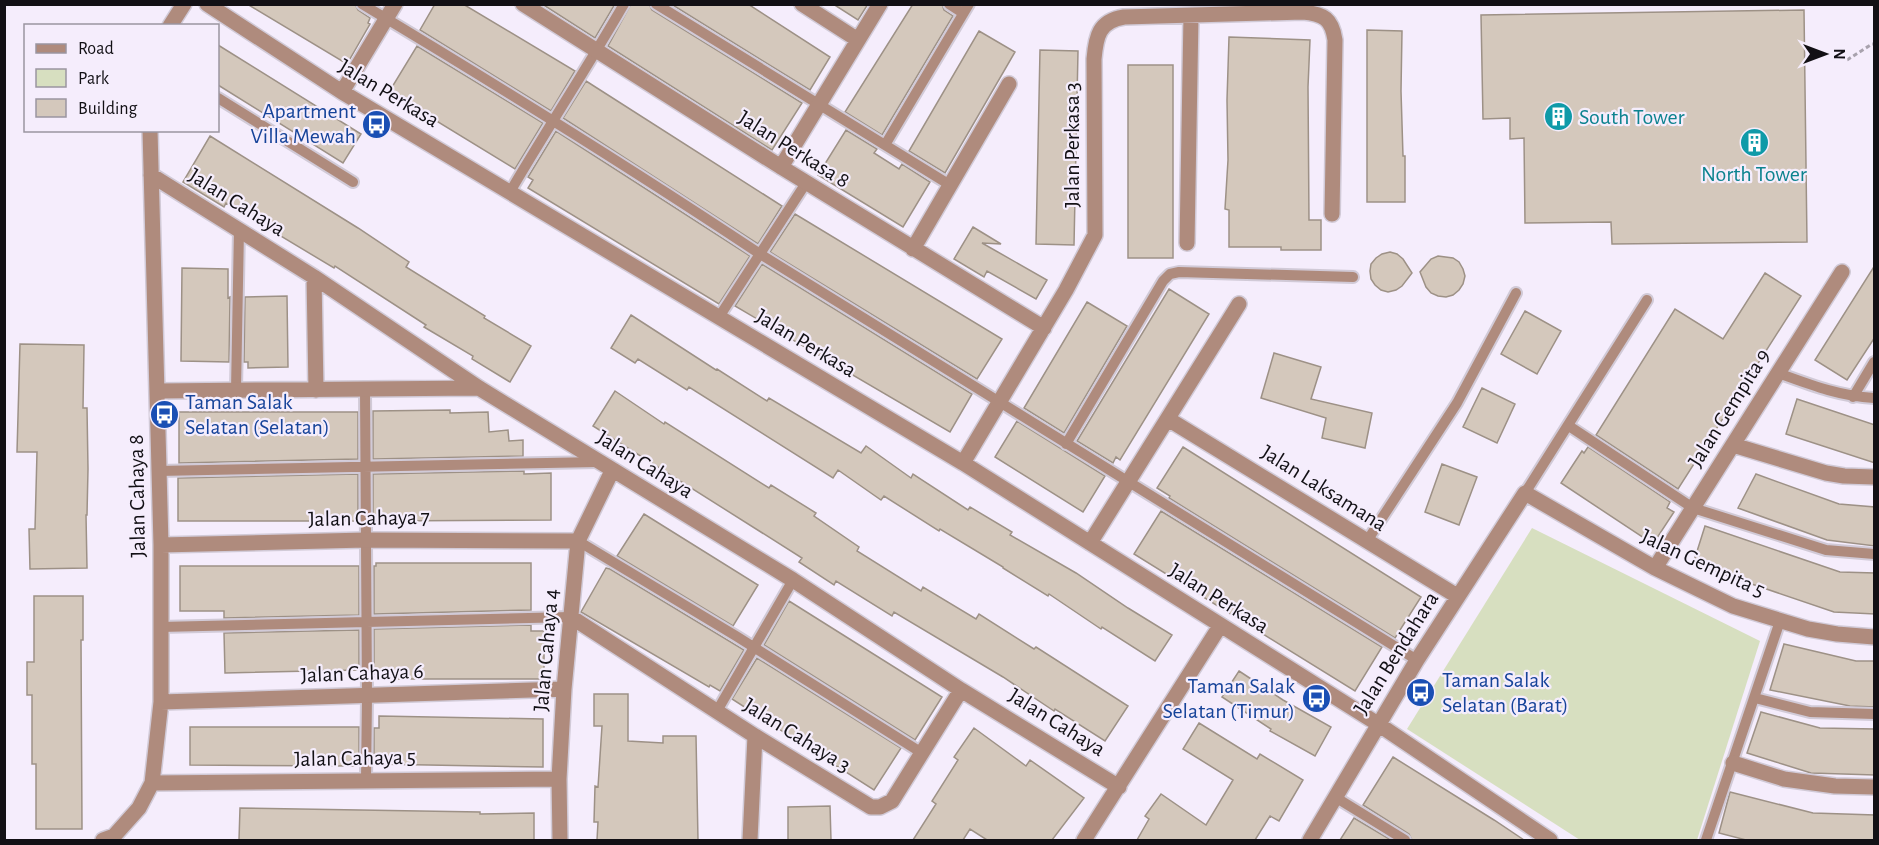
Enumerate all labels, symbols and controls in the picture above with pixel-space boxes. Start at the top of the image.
legend [24,24,219,132]
north arrow [1795,24,1855,84]
text: Road [78,40,114,58]
text: N [1831,48,1847,60]
street label: Jalan Perkasa [335,55,443,131]
text: Park [78,70,110,88]
street label: Jalan Perkasa 3 [1061,82,1083,208]
text: Building [78,100,138,118]
place label: Apartment Villa Mewah [250,100,356,147]
building icon: South Tower [1542,101,1574,133]
street label: Jalan Perkasa 8 [734,106,854,192]
place label: South Tower [1579,106,1685,128]
bus stop icon: Apartment Villa Mewah [361,108,393,140]
building icon: North Tower [1738,126,1770,158]
place label: North Tower [1701,163,1807,185]
street label: Jalan Cahaya [185,164,289,240]
street label: Jalan Perkasa [752,305,860,381]
street label: Jalan Gempita 9 [1684,345,1774,471]
place label: Taman Salak Selatan (Selatan) [185,391,330,438]
bus stop icon: Taman Salak Selatan (Selatan) [148,399,180,431]
street label: Jalan Cahaya [593,426,697,502]
street label: Jalan Cahaya 8 [125,434,149,558]
street label: Jalan Laksamana [1257,441,1391,535]
street label: Jalan Cahaya 7 [308,506,430,530]
street label: Jalan Gempita 5 [1638,525,1768,601]
street label: Jalan Perkasa [1165,559,1273,637]
street label: Jalan Cahaya 4 [530,588,562,712]
street label: Jalan Bendahara [1350,588,1442,718]
street label: Jalan Cahaya 6 [300,660,424,686]
place label: Taman Salak Selatan (Barat) [1442,669,1569,716]
place label: Taman Salak Selatan (Timur) [1162,675,1295,722]
bus stop icon: Taman Salak Selatan (Barat) [1405,677,1437,709]
bus stop icon: Taman Salak Selatan (Timur) [1300,683,1332,715]
street label: Jalan Cahaya [1005,684,1109,760]
street label: Jalan Cahaya 3 [740,693,854,777]
street label: Jalan Cahaya 5 [294,746,416,770]

